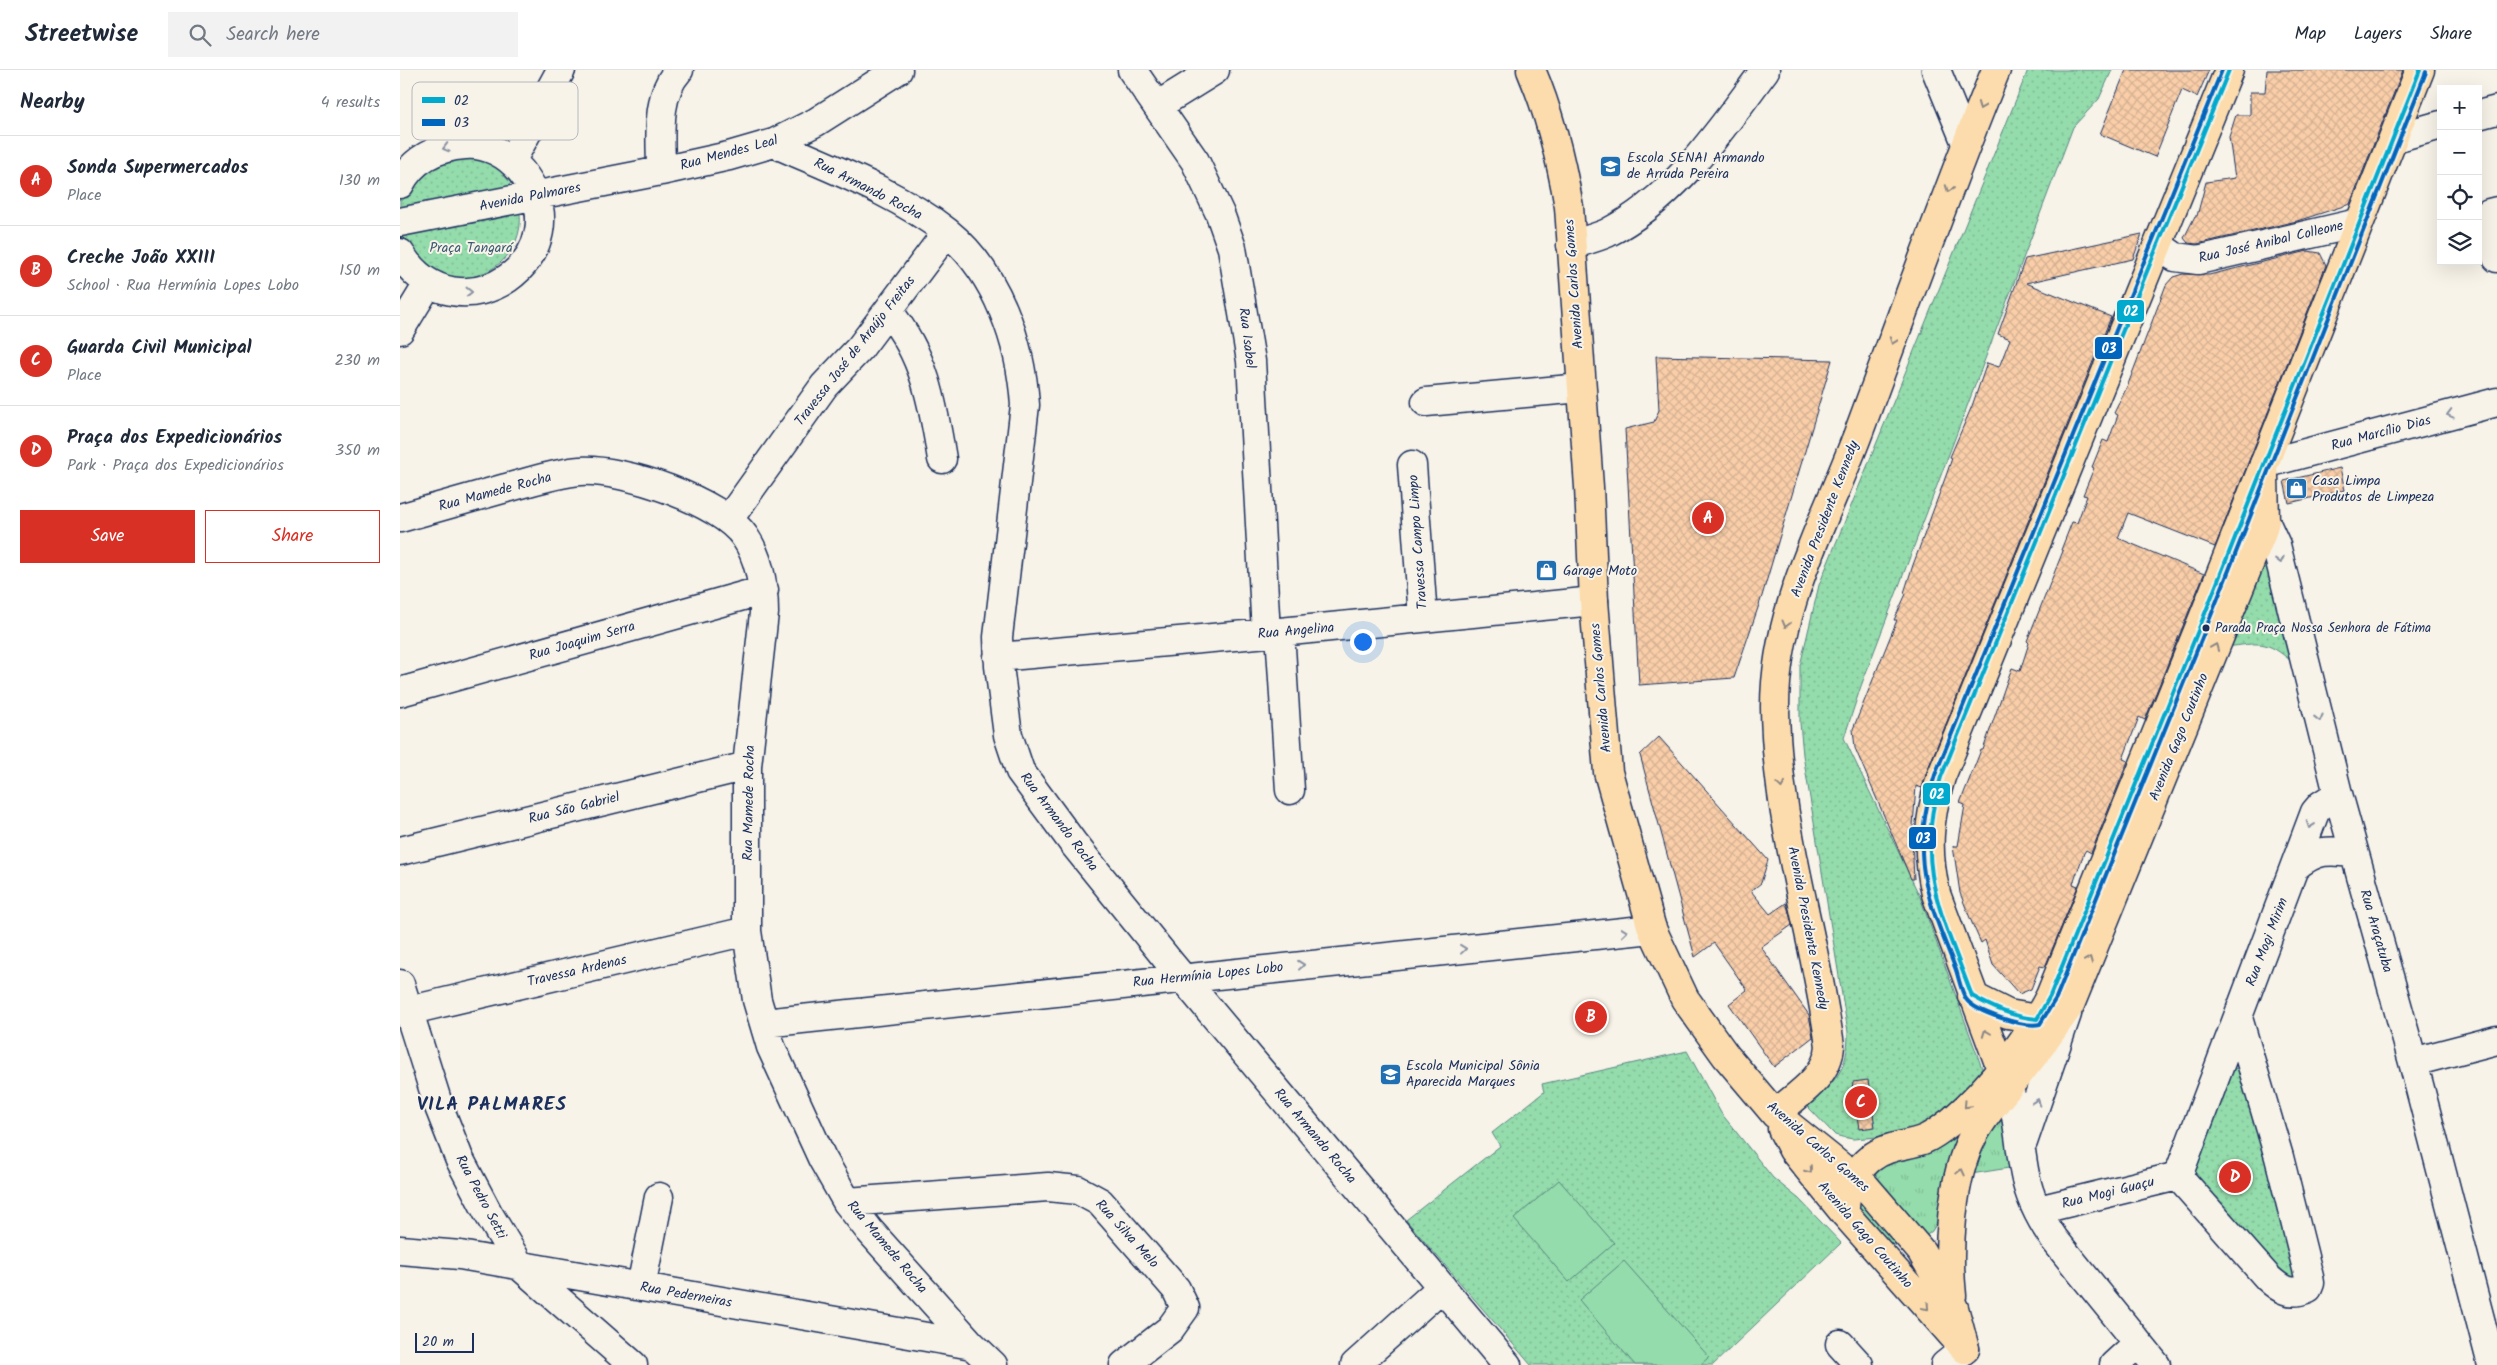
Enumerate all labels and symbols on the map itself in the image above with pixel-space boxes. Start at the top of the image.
legend [412,82,578,140]
text: 02 [454,90,469,112]
one-way arrow [1977,102,1987,110]
text: 03 [454,112,469,134]
street label: Rua Mendes Leal [678,129,781,177]
one-way arrow [442,142,451,153]
place label: Escola SENAI Armando de Arruda Pereira [1627,147,1765,185]
street label: Rua Armando Rocha [810,152,926,226]
school or university icon: Escola SENAI Armando de Arruda Pereira [1599,154,1623,178]
street label: Avenida Palmares [477,176,583,218]
one-way arrow [1945,184,1955,192]
street label: Rua José Anibal Colleone [2196,214,2346,269]
street label: Avenida Carlos Gomes [1558,218,1590,350]
park label: Praça Tangará [429,237,514,259]
street label: Travessa José de Araújo Freitas [789,271,921,431]
one-way arrow [465,287,473,297]
line badge: 02 [2116,299,2145,323]
text: 02 [2123,301,2139,323]
street label: Rua Isabel [1232,306,1262,370]
one-way arrow [1889,336,1899,345]
line badge: 03 [2094,336,2123,360]
text: 03 [2102,338,2117,360]
one-way arrow [2445,408,2454,419]
street label: Rua Marcílio Dias [2329,409,2433,457]
street label: Avenida Presidente Kennedy [1785,437,1865,600]
street label: Rua Mamede Rocha [436,466,554,518]
place label: Casa Limpa Produtos de Limpeza [2312,470,2434,508]
street label: Travessa Campo Limpo [1402,474,1434,610]
shop icon: Casa Limpa Produtos de Limpeza [2284,477,2308,501]
pin: A [1692,499,1724,537]
one-way arrow [2274,556,2284,564]
shop icon: Garage Moto [1535,559,1559,583]
place label: Garage Moto [1563,560,1637,582]
street label: Rua Joaquim Serra [526,615,638,667]
street label: Rua Angelina [1257,617,1335,645]
place label: Parada Praça Nossa Senhora de Fátima [2215,618,2431,639]
one-way arrow [1781,619,1792,628]
street label: Avenida Carlos Gomes [1584,622,1618,754]
marker: Parada Praça Nossa Senhora de Fátima [2201,623,2211,633]
your location [1350,629,1376,655]
one-way arrow [2209,643,2220,652]
street label: Avenida Gago Coutinho [2143,670,2215,804]
one-way arrow [2313,713,2324,722]
street label: Rua Mamede Rocha [737,745,761,861]
street label: Rua Armando Rocha [1014,768,1104,876]
one-way arrow [1775,781,1785,789]
line badge: 02 [1922,782,1951,806]
text: 02 [1929,784,1945,806]
street label: Rua São Gabriel [526,786,622,830]
one-way arrow [2306,820,2316,829]
line badge: 03 [1908,826,1937,850]
text: 03 [1916,828,1931,850]
street label: Avenida Presidente Kennedy [1781,844,1835,1012]
street label: Rua Araçatuba [2354,887,2398,975]
street label: Rua Mogi Mirim [2240,894,2294,990]
one-way arrow [1621,927,1629,938]
one-way arrow [1459,944,1467,955]
street label: Travessa Ardenas [525,949,629,993]
street label: Rua Hermínia Lopes Lobo [1132,956,1284,994]
one-way arrow [2082,956,2093,965]
one-way arrow [1297,960,1305,971]
pin: B [1575,998,1607,1036]
one-way arrow [1982,1029,1992,1037]
place label: Escola Municipal Sônia Aparecida Marques [1406,1055,1540,1093]
school or university icon: Escola Municipal Sônia Aparecida Marques [1378,1062,1402,1086]
street label: Rua Armando Rocha [1268,1083,1362,1189]
pin: C [1845,1083,1877,1121]
district label: VILA PALMARES [417,1090,567,1120]
street label: Avenida Carlos Gomes [1763,1098,1873,1196]
one-way arrow [2031,1098,2041,1106]
one-way arrow [1964,1099,1973,1108]
street label: Rua Pedro Setti [450,1151,513,1244]
pin: D [2219,1158,2251,1196]
one-way arrow [1804,1164,1812,1173]
one-way arrow [1955,1167,1966,1176]
street label: Rua Mogi Guaçu [2059,1171,2157,1215]
street label: Avenida Gago Coutinho [1812,1176,1918,1294]
street label: Rua Silva Melo [1090,1194,1164,1274]
street label: Rua Mamede Rocha [841,1196,933,1298]
street label: Rua Pederneiras [638,1276,734,1314]
one-way arrow [1920,1301,1929,1310]
scale bar [415,1330,474,1353]

